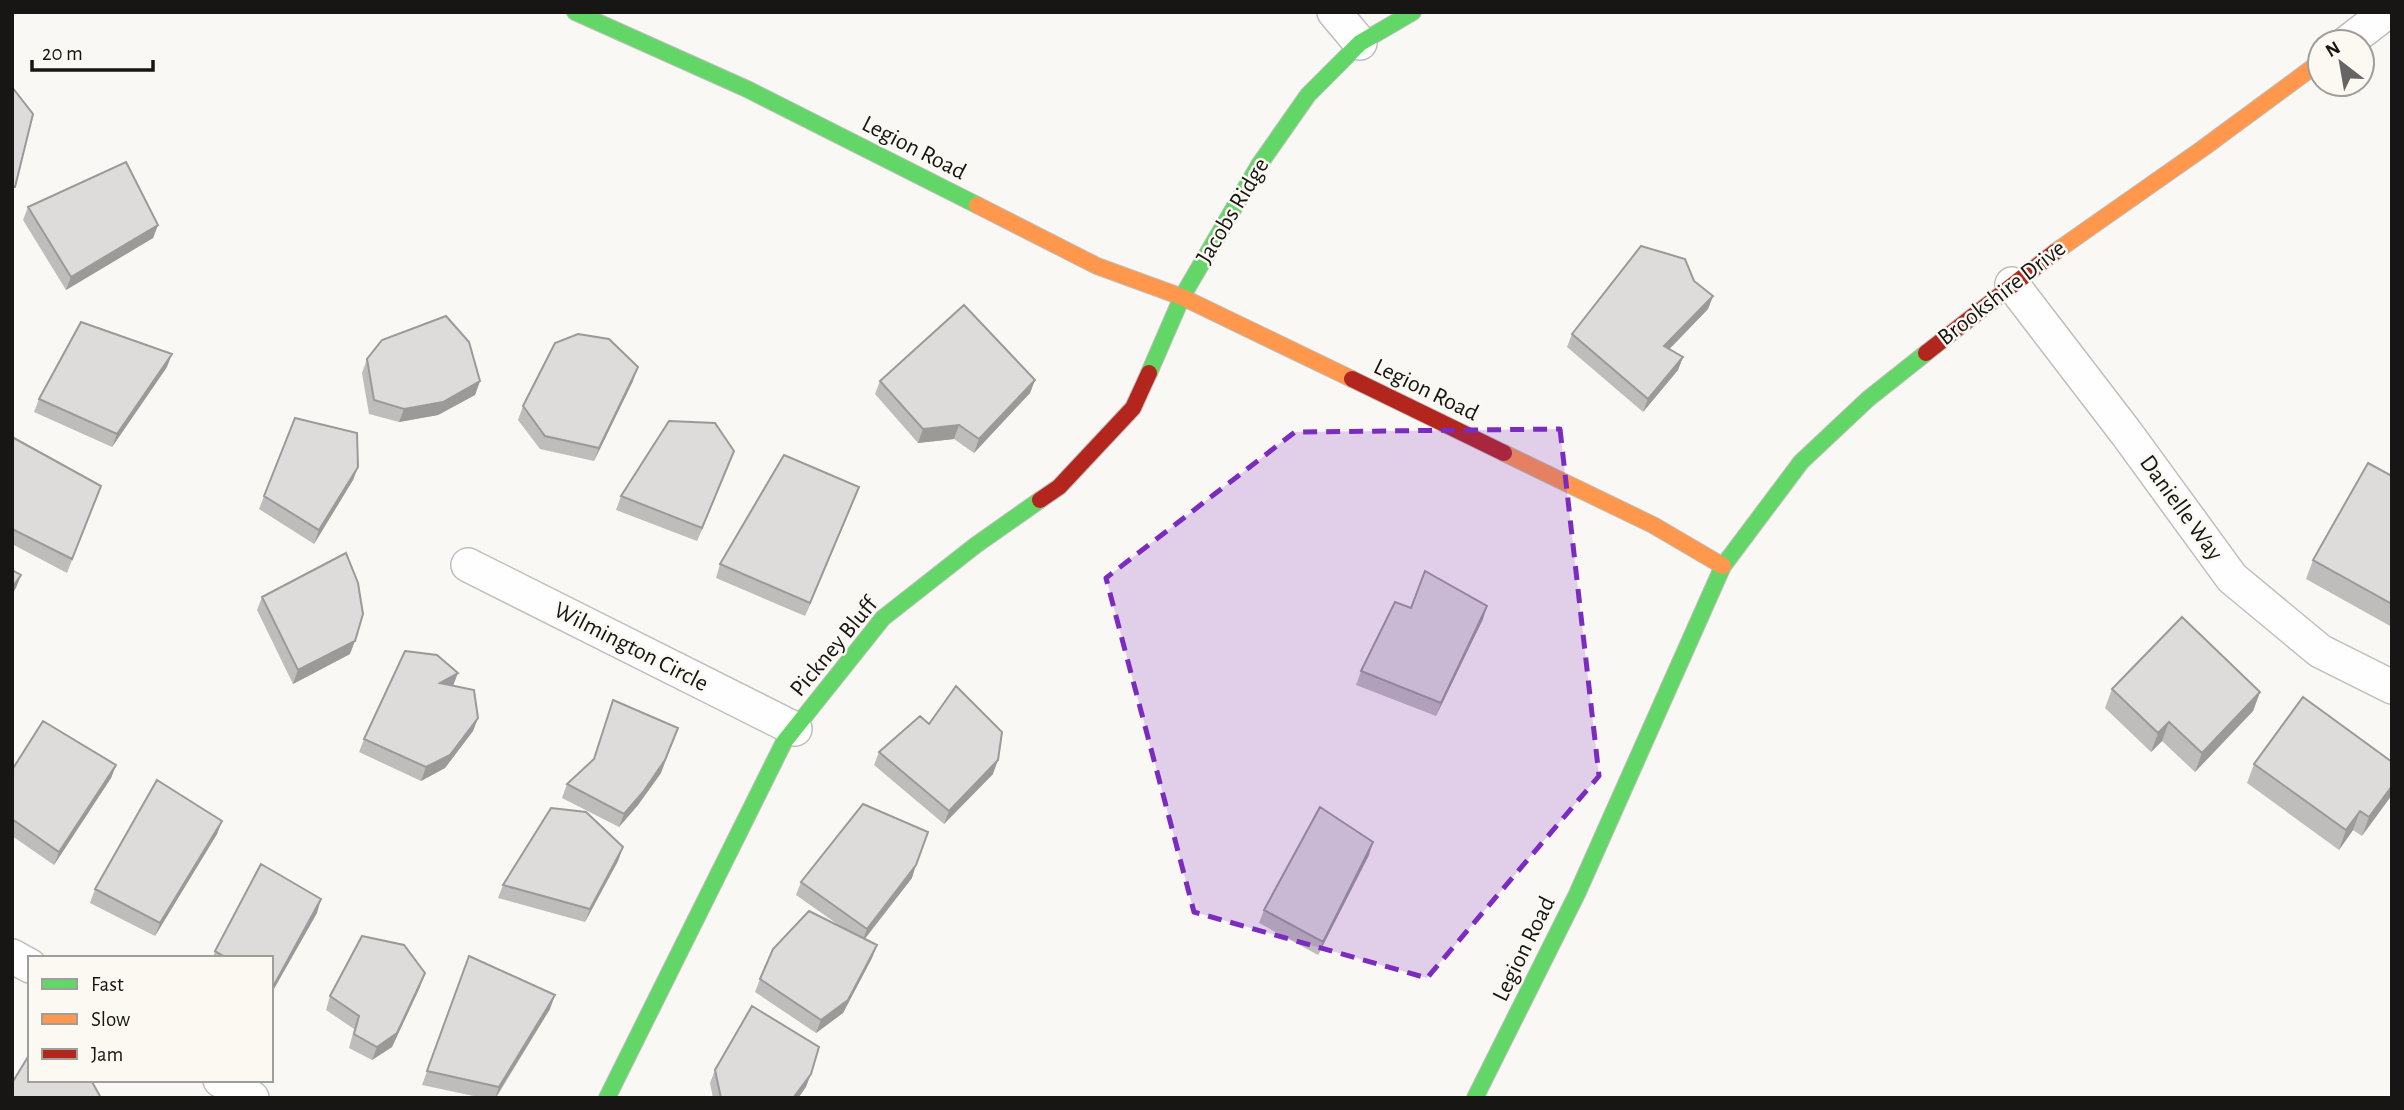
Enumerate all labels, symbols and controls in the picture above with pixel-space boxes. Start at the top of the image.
scale bar [32,28,152,72]
north arrow [2306,28,2376,98]
text: N [2322,38,2344,61]
text: 20 m [42,43,83,64]
street label: Legion Road [858,112,970,184]
street label: Jacobs Ridge [1192,154,1274,268]
street label: Brookshire Drive [1934,236,2070,350]
street label: Legion Road [1370,354,1482,426]
street label: Danielle Way [2135,451,2227,565]
street label: Pickney Bluff [786,591,883,701]
street label: Wilmington Circle [550,598,712,696]
street label: Legion Road [1488,893,1560,1005]
legend [28,956,273,1082]
text: Fast [91,974,124,995]
text: Slow [91,1009,130,1030]
text: Jam [91,1044,123,1065]

